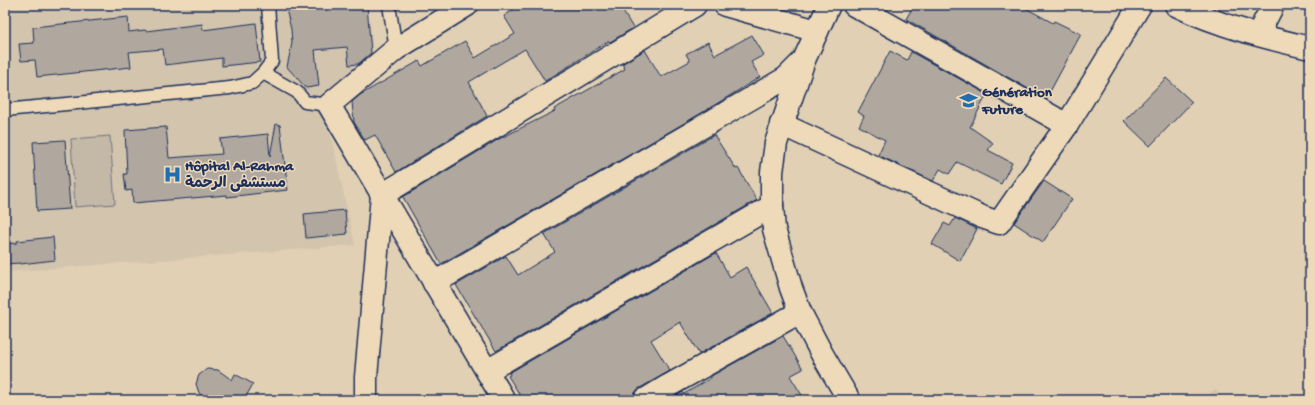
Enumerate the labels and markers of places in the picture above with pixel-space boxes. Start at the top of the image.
place label: Génération Future [981,84,1053,119]
school or university icon: Génération Future [959,90,979,110]
place label: Hôpital Al-Rahma مستشفى الرحمة [185,158,294,193]
hospital icon: Hôpital Al-Rahma مستشفى الرحمة [162,164,182,184]

